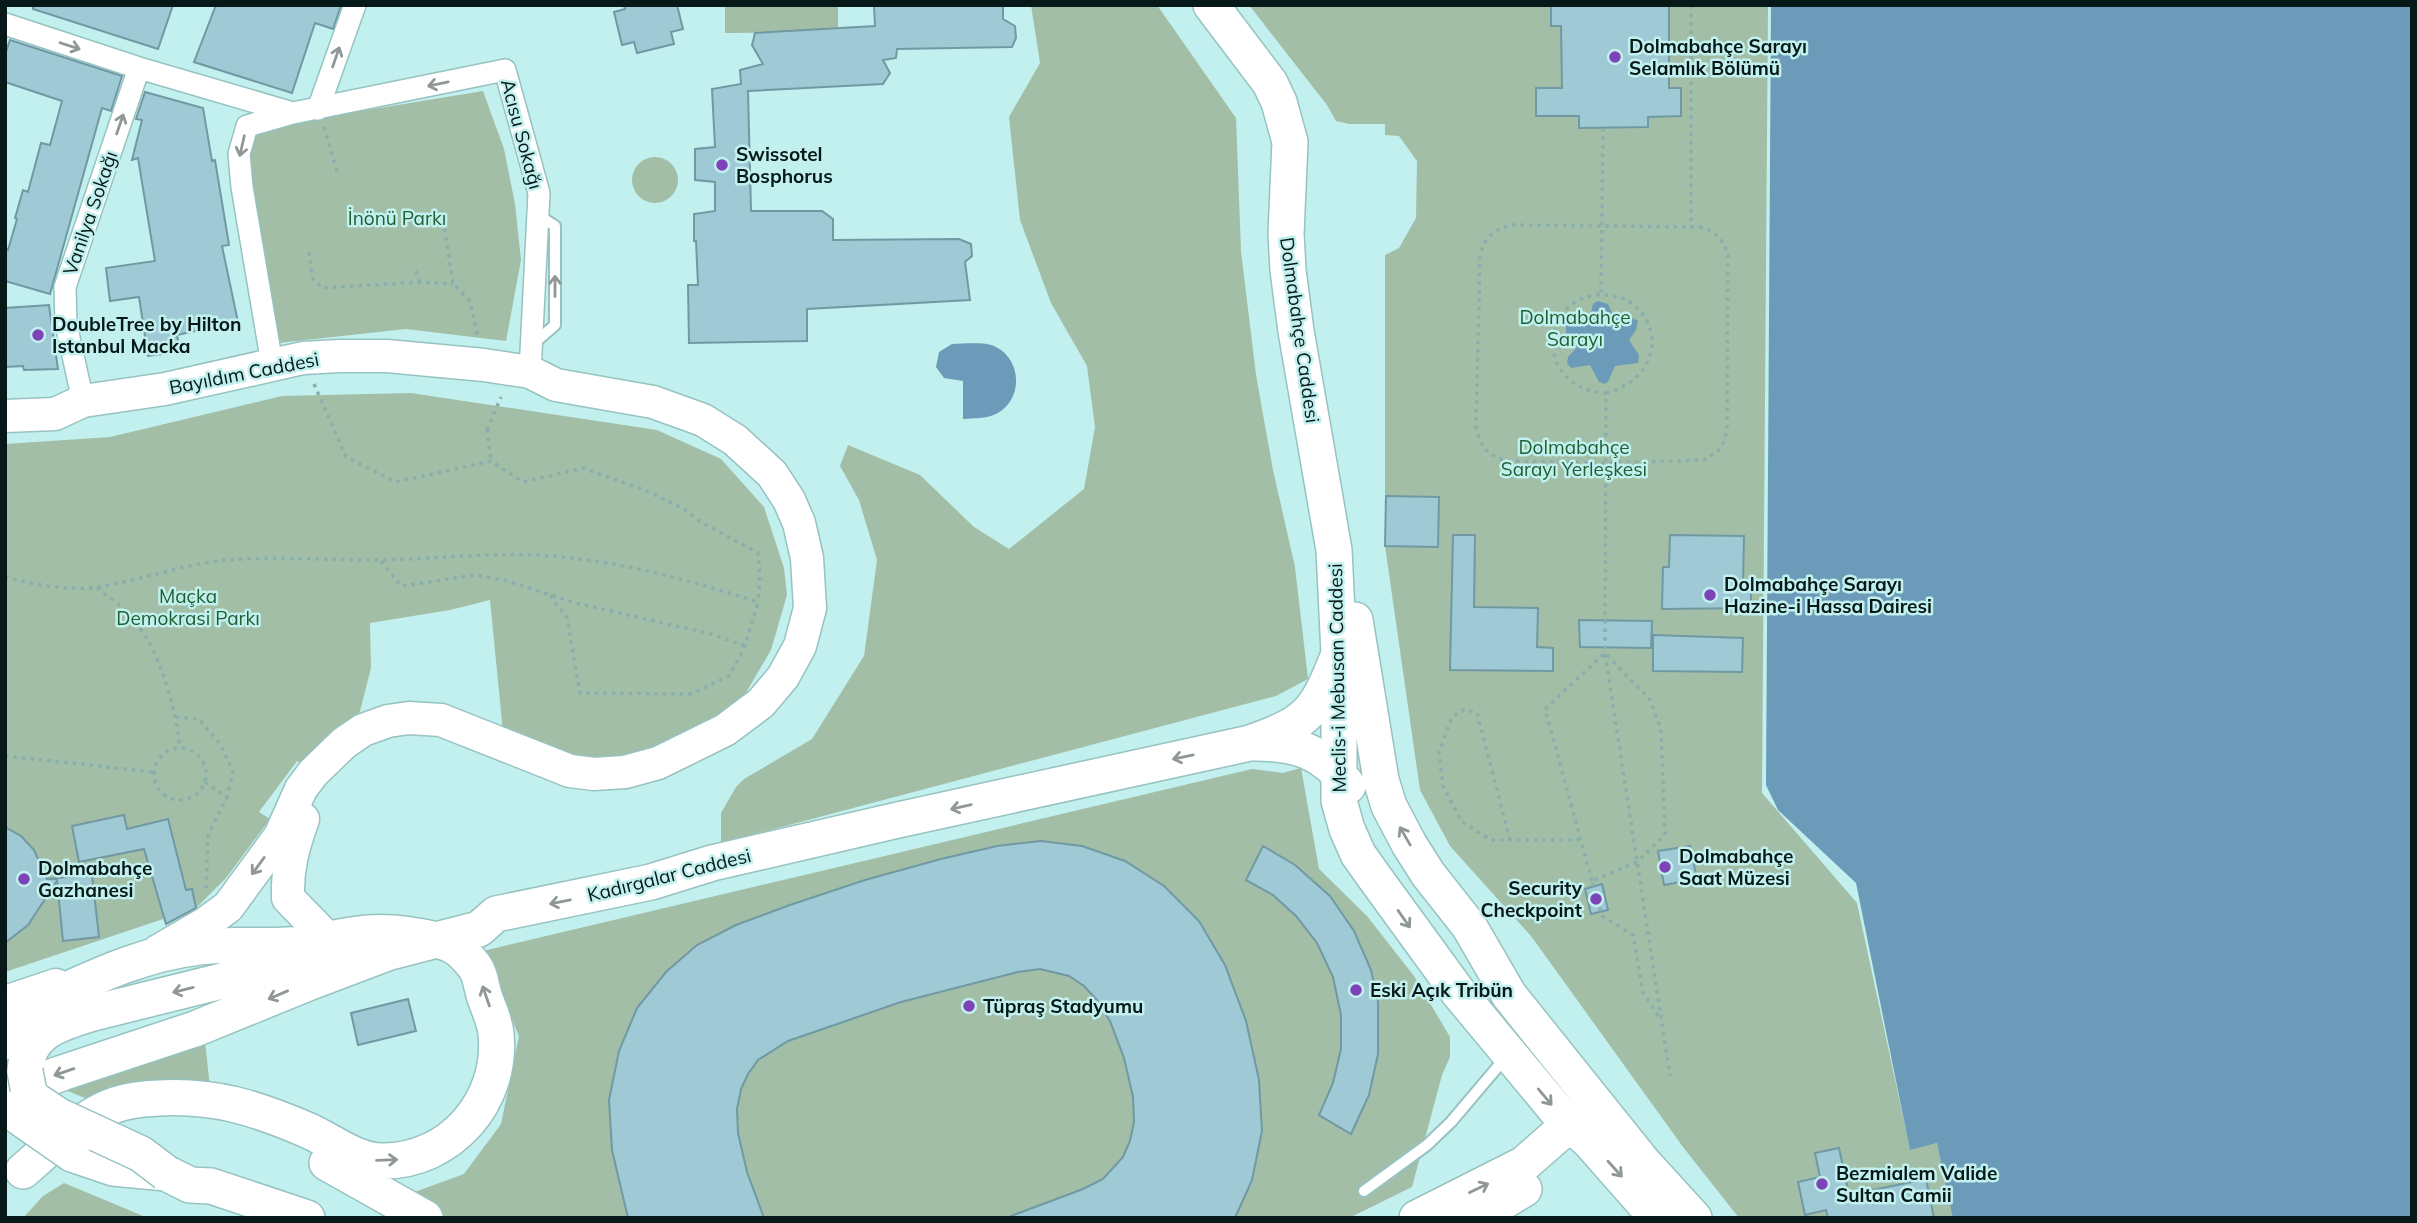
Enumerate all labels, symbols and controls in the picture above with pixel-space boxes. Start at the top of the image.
place label: Dolmabahçe Sarayı Selamlık Bölümü [1629,34,1807,80]
one-way arrow [59,40,81,53]
one-way arrow [331,47,344,69]
marker: Dolmabahçe Sarayı Selamlık Bölümü [1607,49,1623,65]
street label: Acısu Sokağı [496,76,548,192]
one-way arrow [427,78,450,92]
one-way arrow [115,113,127,135]
one-way arrow [235,134,248,157]
place label: Swissotel Bosphorus [736,142,833,188]
street label: Vanilya Sokağı [58,148,122,278]
marker: Swissotel Bosphorus [714,157,730,173]
park label: İnönü Parkı [348,206,446,230]
street label: Dolmabahçe Caddesi [1275,236,1325,424]
one-way arrow [548,275,562,298]
park label: Dolmabahçe Sarayı [1519,305,1631,351]
place label: DoubleTree by Hilton Istanbul Macka [52,312,241,358]
marker: DoubleTree by Hilton Istanbul Macka [30,327,46,343]
street label: Bayıldım Caddesi [167,347,321,399]
park label: Dolmabahçe Sarayı Yerleşkesi [1501,435,1647,481]
street label: Meclis-i Mebusan Caddesi [1323,563,1351,793]
place label: Dolmabahçe Sarayı Hazine-i Hassa Dairesi [1724,572,1932,618]
park label: Maçka Demokrasi Parkı [116,584,260,630]
marker: Dolmabahçe Sarayı Hazine-i Hassa Dairesi [1702,587,1718,603]
one-way arrow [1172,750,1195,764]
one-way arrow [950,801,973,814]
one-way arrow [1398,826,1411,847]
street label: Kadırgalar Caddesi [585,843,753,907]
place label: Dolmabahçe Saat Müzesi [1679,844,1793,890]
place label: Dolmabahçe Gazhanesi [38,856,152,902]
one-way arrow [251,856,265,875]
marker: Dolmabahçe Saat Müzesi [1657,859,1673,875]
marker: Dolmabahçe Gazhanesi [16,871,32,887]
place label: Security Checkpoint [1480,876,1583,922]
marker: Security Checkpoint [1588,891,1604,907]
one-way arrow [549,895,572,909]
one-way arrow [1397,909,1411,928]
place label: Eski Açık Tribün [1370,978,1513,1002]
marker: Eski Açık Tribün [1348,982,1364,998]
one-way arrow [173,984,195,997]
one-way arrow [479,986,491,1008]
one-way arrow [268,989,289,1002]
place label: Tüpraş Stadyumu [983,994,1143,1018]
marker: Tüpraş Stadyumu [961,998,977,1014]
one-way arrow [54,1067,76,1079]
one-way arrow [1537,1088,1553,1106]
one-way arrow [375,1153,398,1167]
one-way arrow [1607,1160,1623,1178]
place label: Bezmialem Valide Sultan Camii [1836,1161,1997,1207]
marker: Bezmialem Valide Sultan Camii [1814,1176,1830,1192]
one-way arrow [1468,1181,1489,1195]

